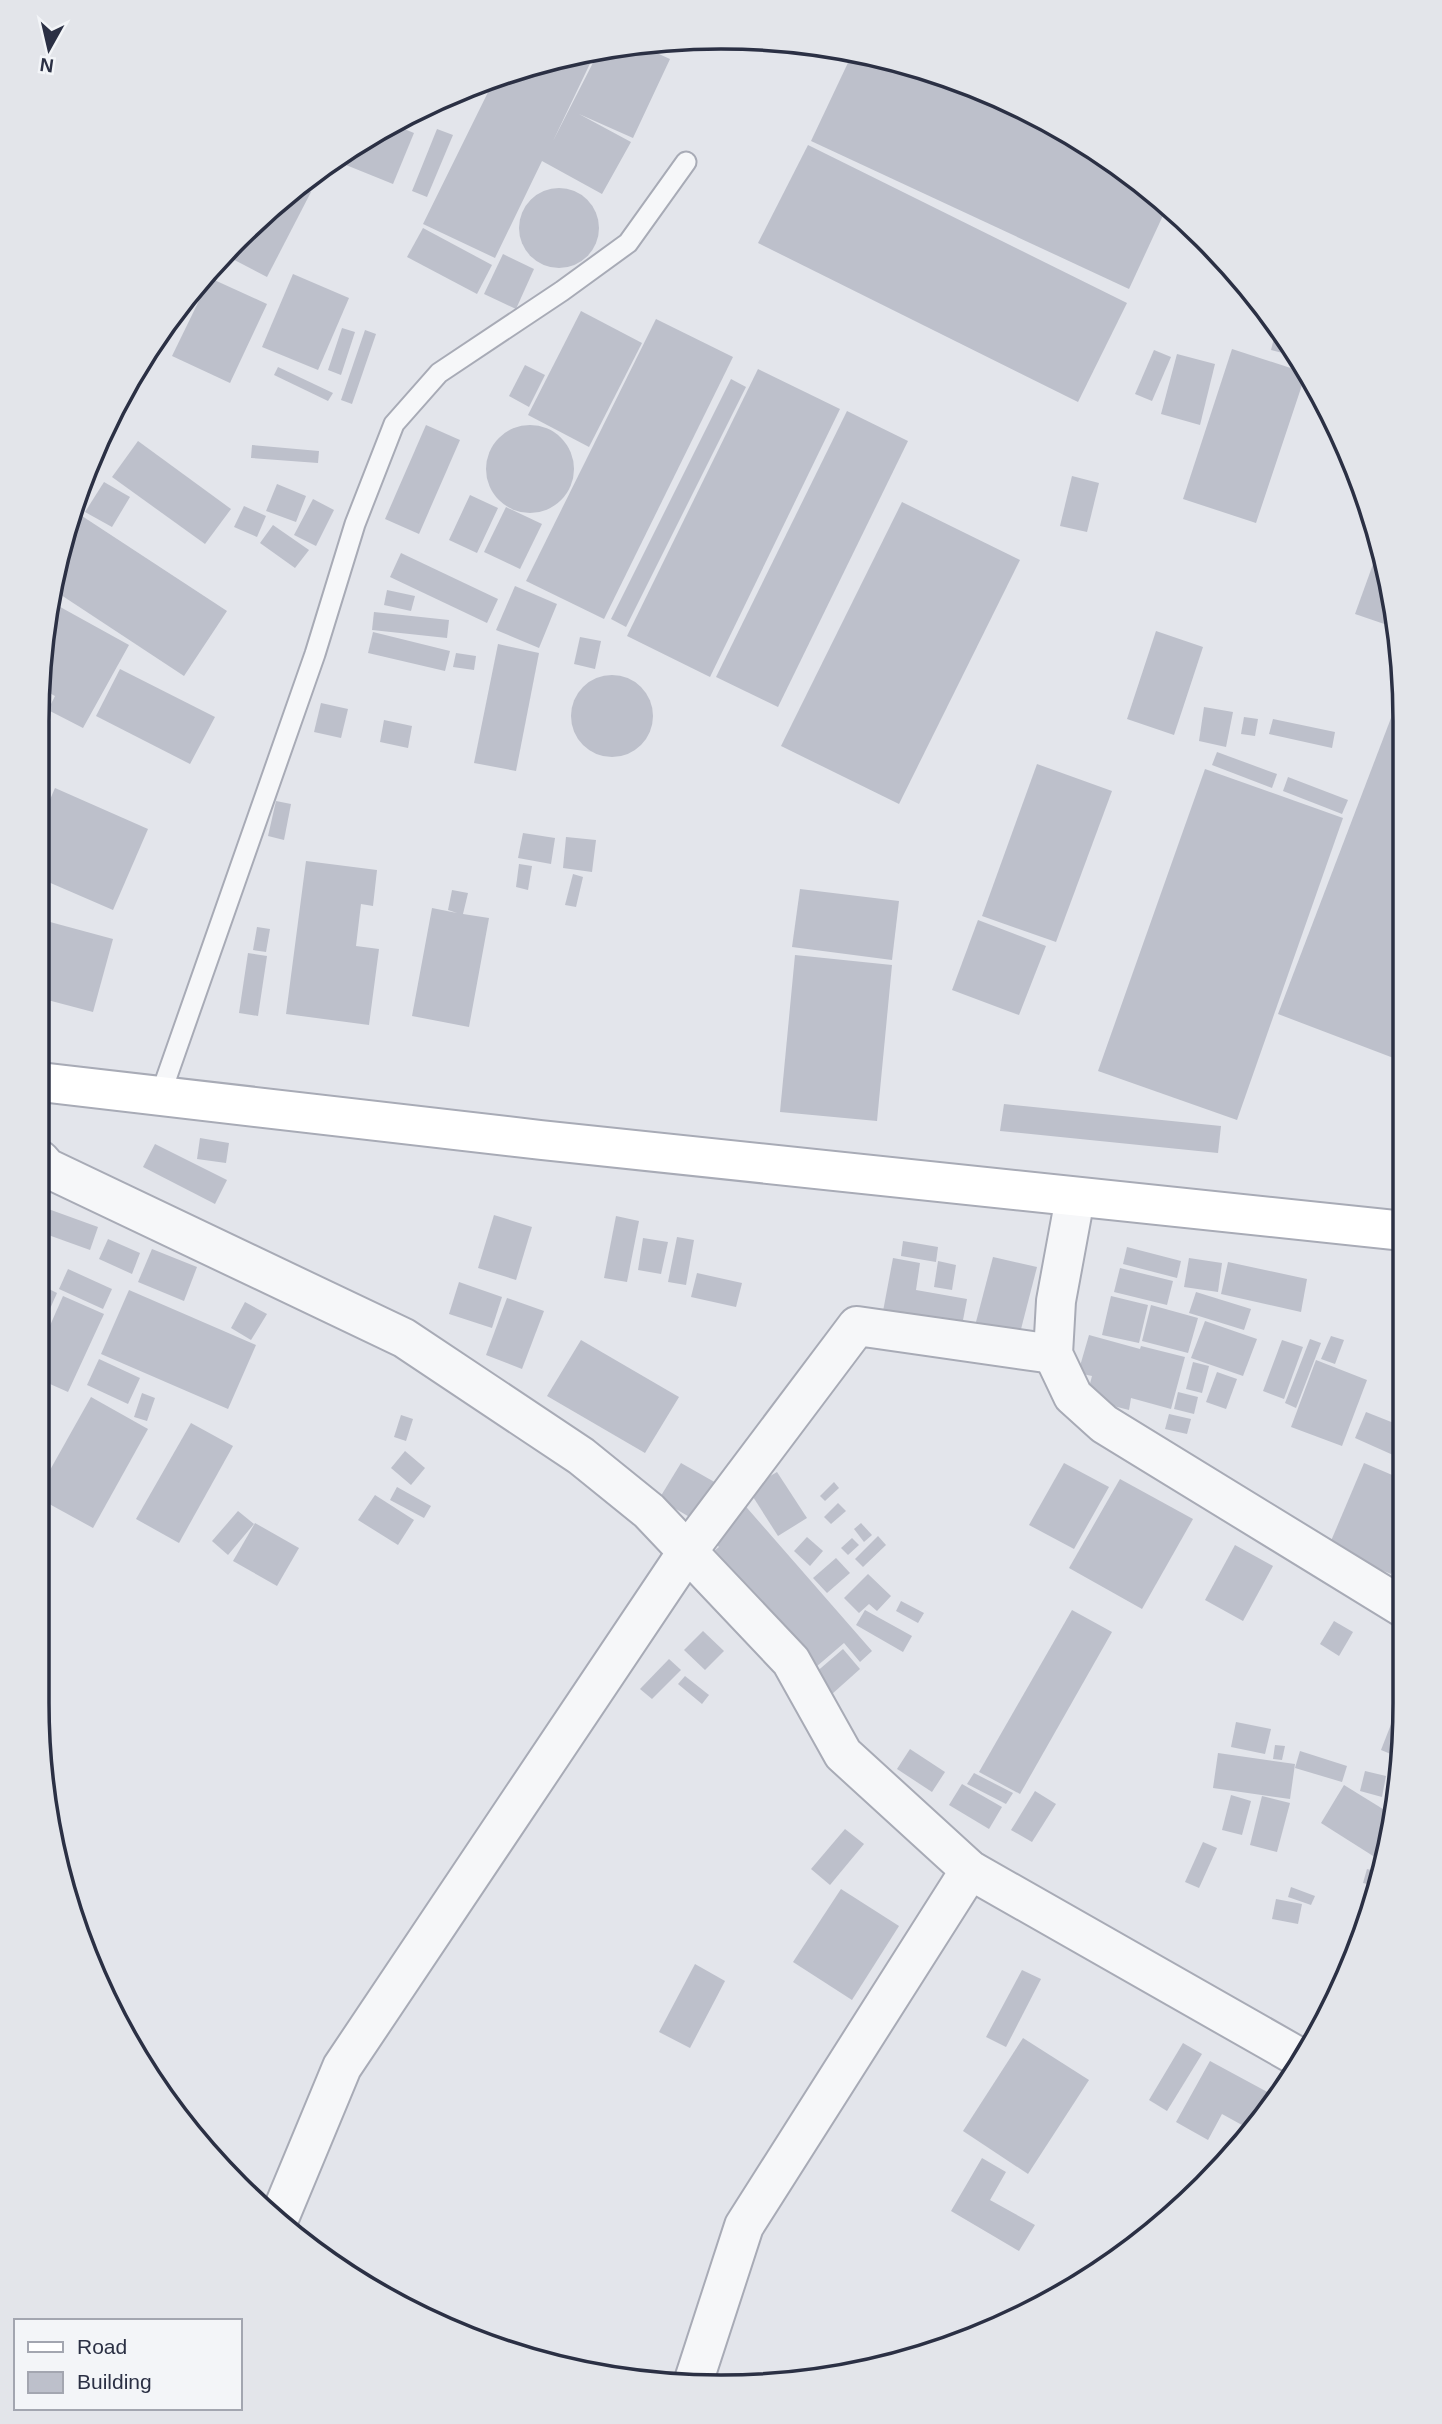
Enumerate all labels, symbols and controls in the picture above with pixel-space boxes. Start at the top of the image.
north arrow [14,14,84,84]
text: N [38,54,55,77]
legend [14,2319,242,2410]
text: Road [77,2335,127,2358]
text: Building [77,2370,152,2393]

